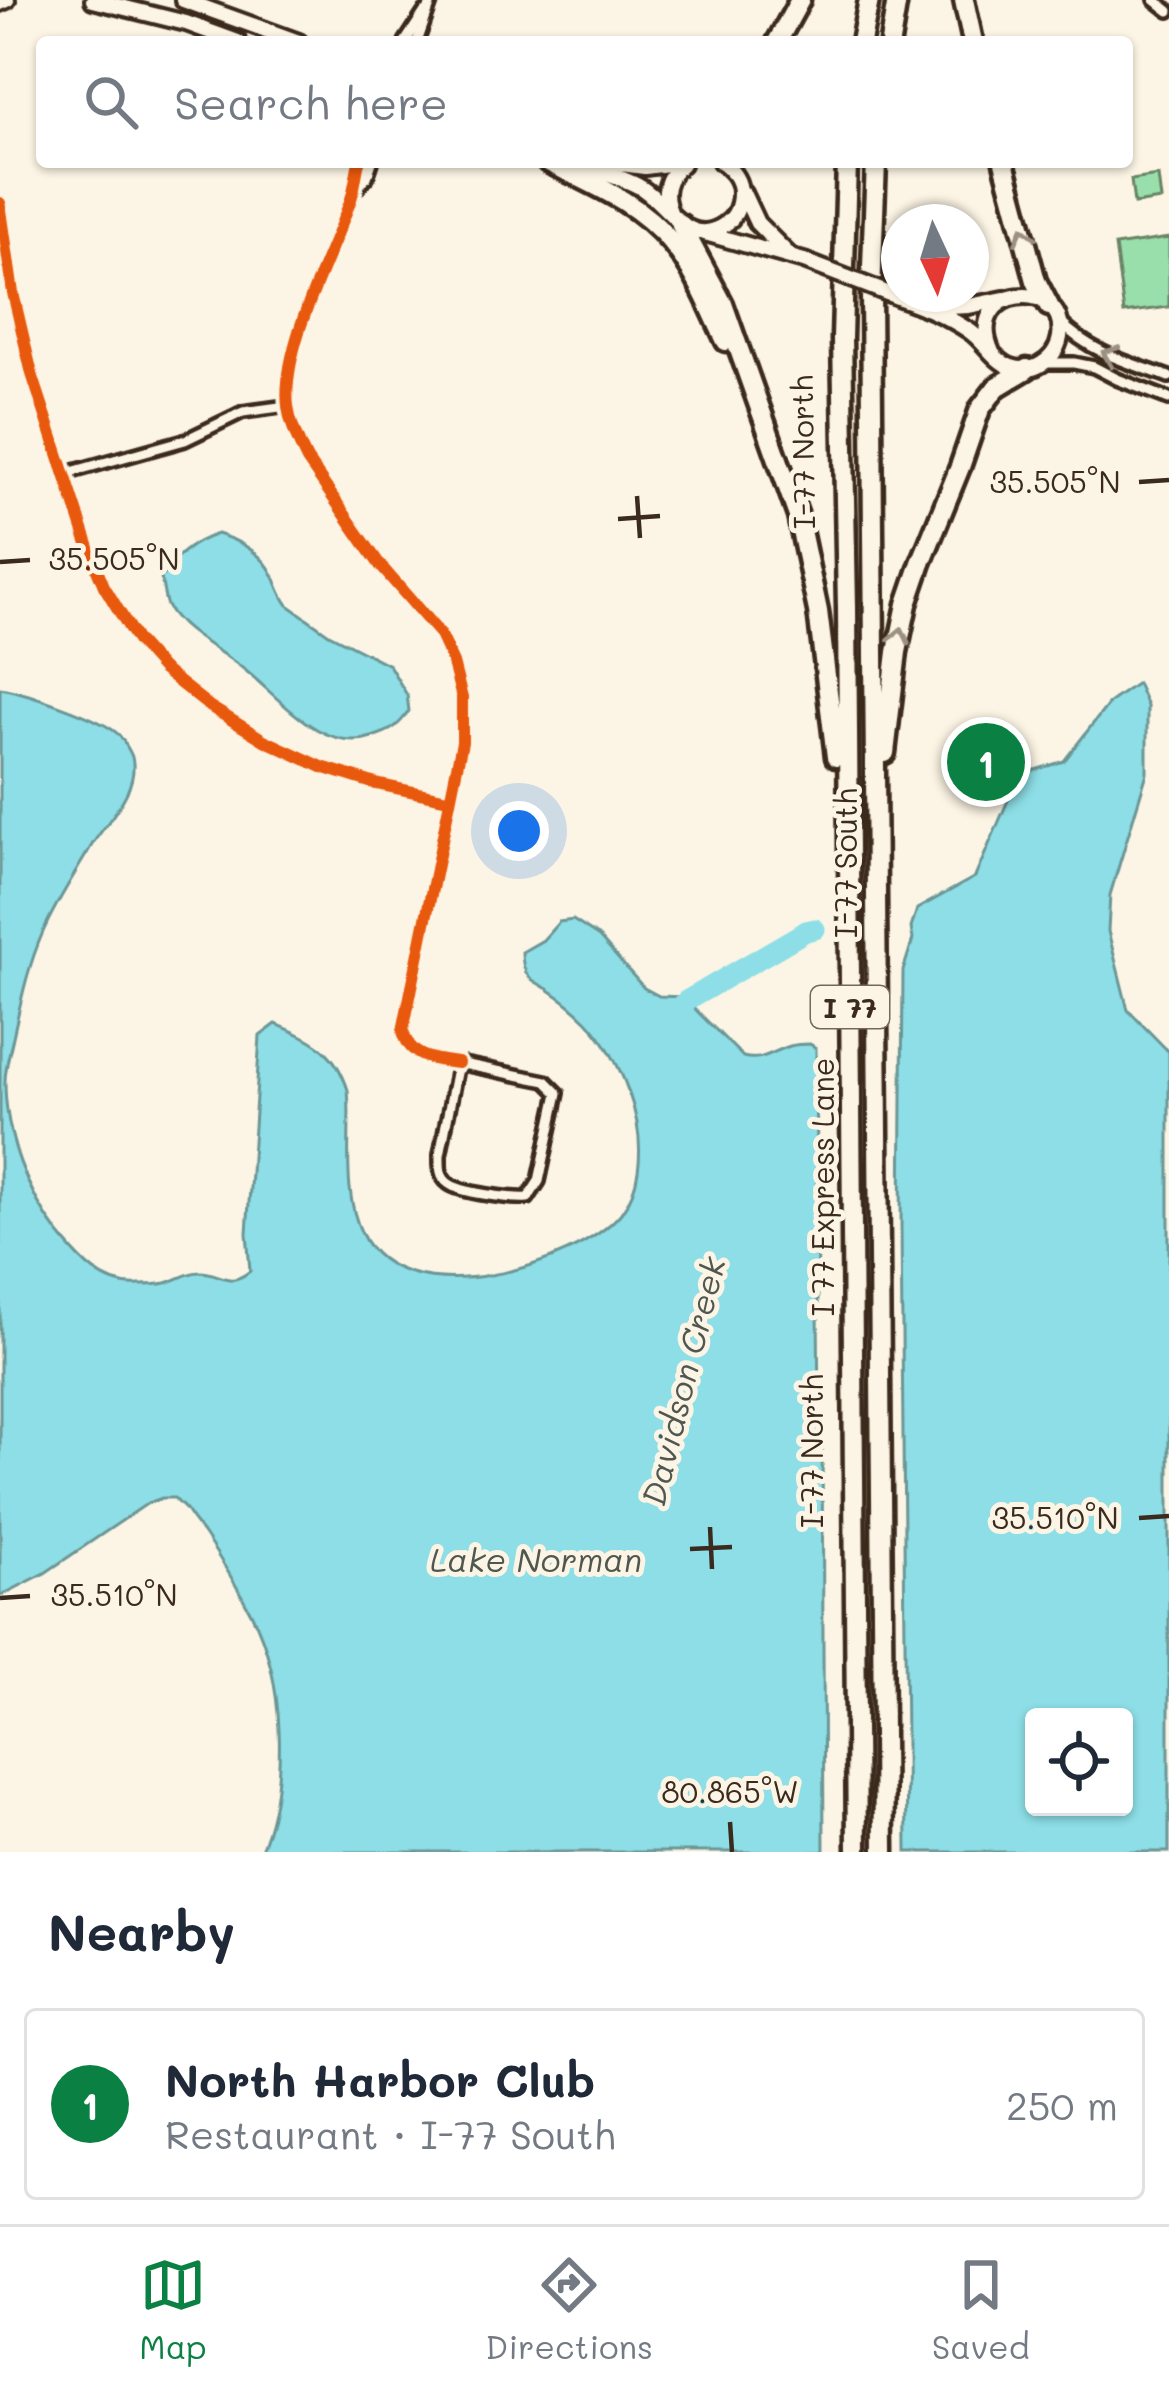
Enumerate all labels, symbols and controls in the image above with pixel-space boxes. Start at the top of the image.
search box [36,36,1133,168]
icon: search [78,69,144,135]
text: Search here [174,73,448,131]
north arrow [881,204,989,312]
one-way arrow [1013,225,1038,246]
one-way arrow [1100,344,1121,369]
street label: I-77 North [781,375,823,529]
text: 35.505°N [989,461,1121,501]
text: 35.505°N [48,538,180,578]
one-way arrow [887,627,912,647]
pin: 1 [947,717,1025,807]
street label: I-77 South [825,788,865,938]
your location [489,801,549,861]
road number: I 77 [811,986,889,1028]
street label: I 77 Express Lane [802,1058,842,1316]
water label: Davidson Creek [630,1251,734,1510]
street label: I-77 North [791,1374,831,1528]
text: 35.510°N [991,1497,1119,1537]
water label: Lake Norman [430,1537,642,1580]
text: 35.510°N [50,1574,178,1614]
map controls [1025,1708,1133,1816]
button: locate [1025,1708,1133,1816]
text: 80.865°W [661,1771,799,1811]
text: Nearby [48,1897,235,1964]
text: North Harbor Club [165,2050,595,2108]
text: 1 [81,2079,99,2130]
text: 250 m [1006,2079,1118,2130]
text: Restaurant · I-77 South [165,2108,615,2159]
tab: Map [139,2252,207,2367]
tab: Directions [485,2252,653,2367]
tab: Saved [932,2252,1030,2367]

